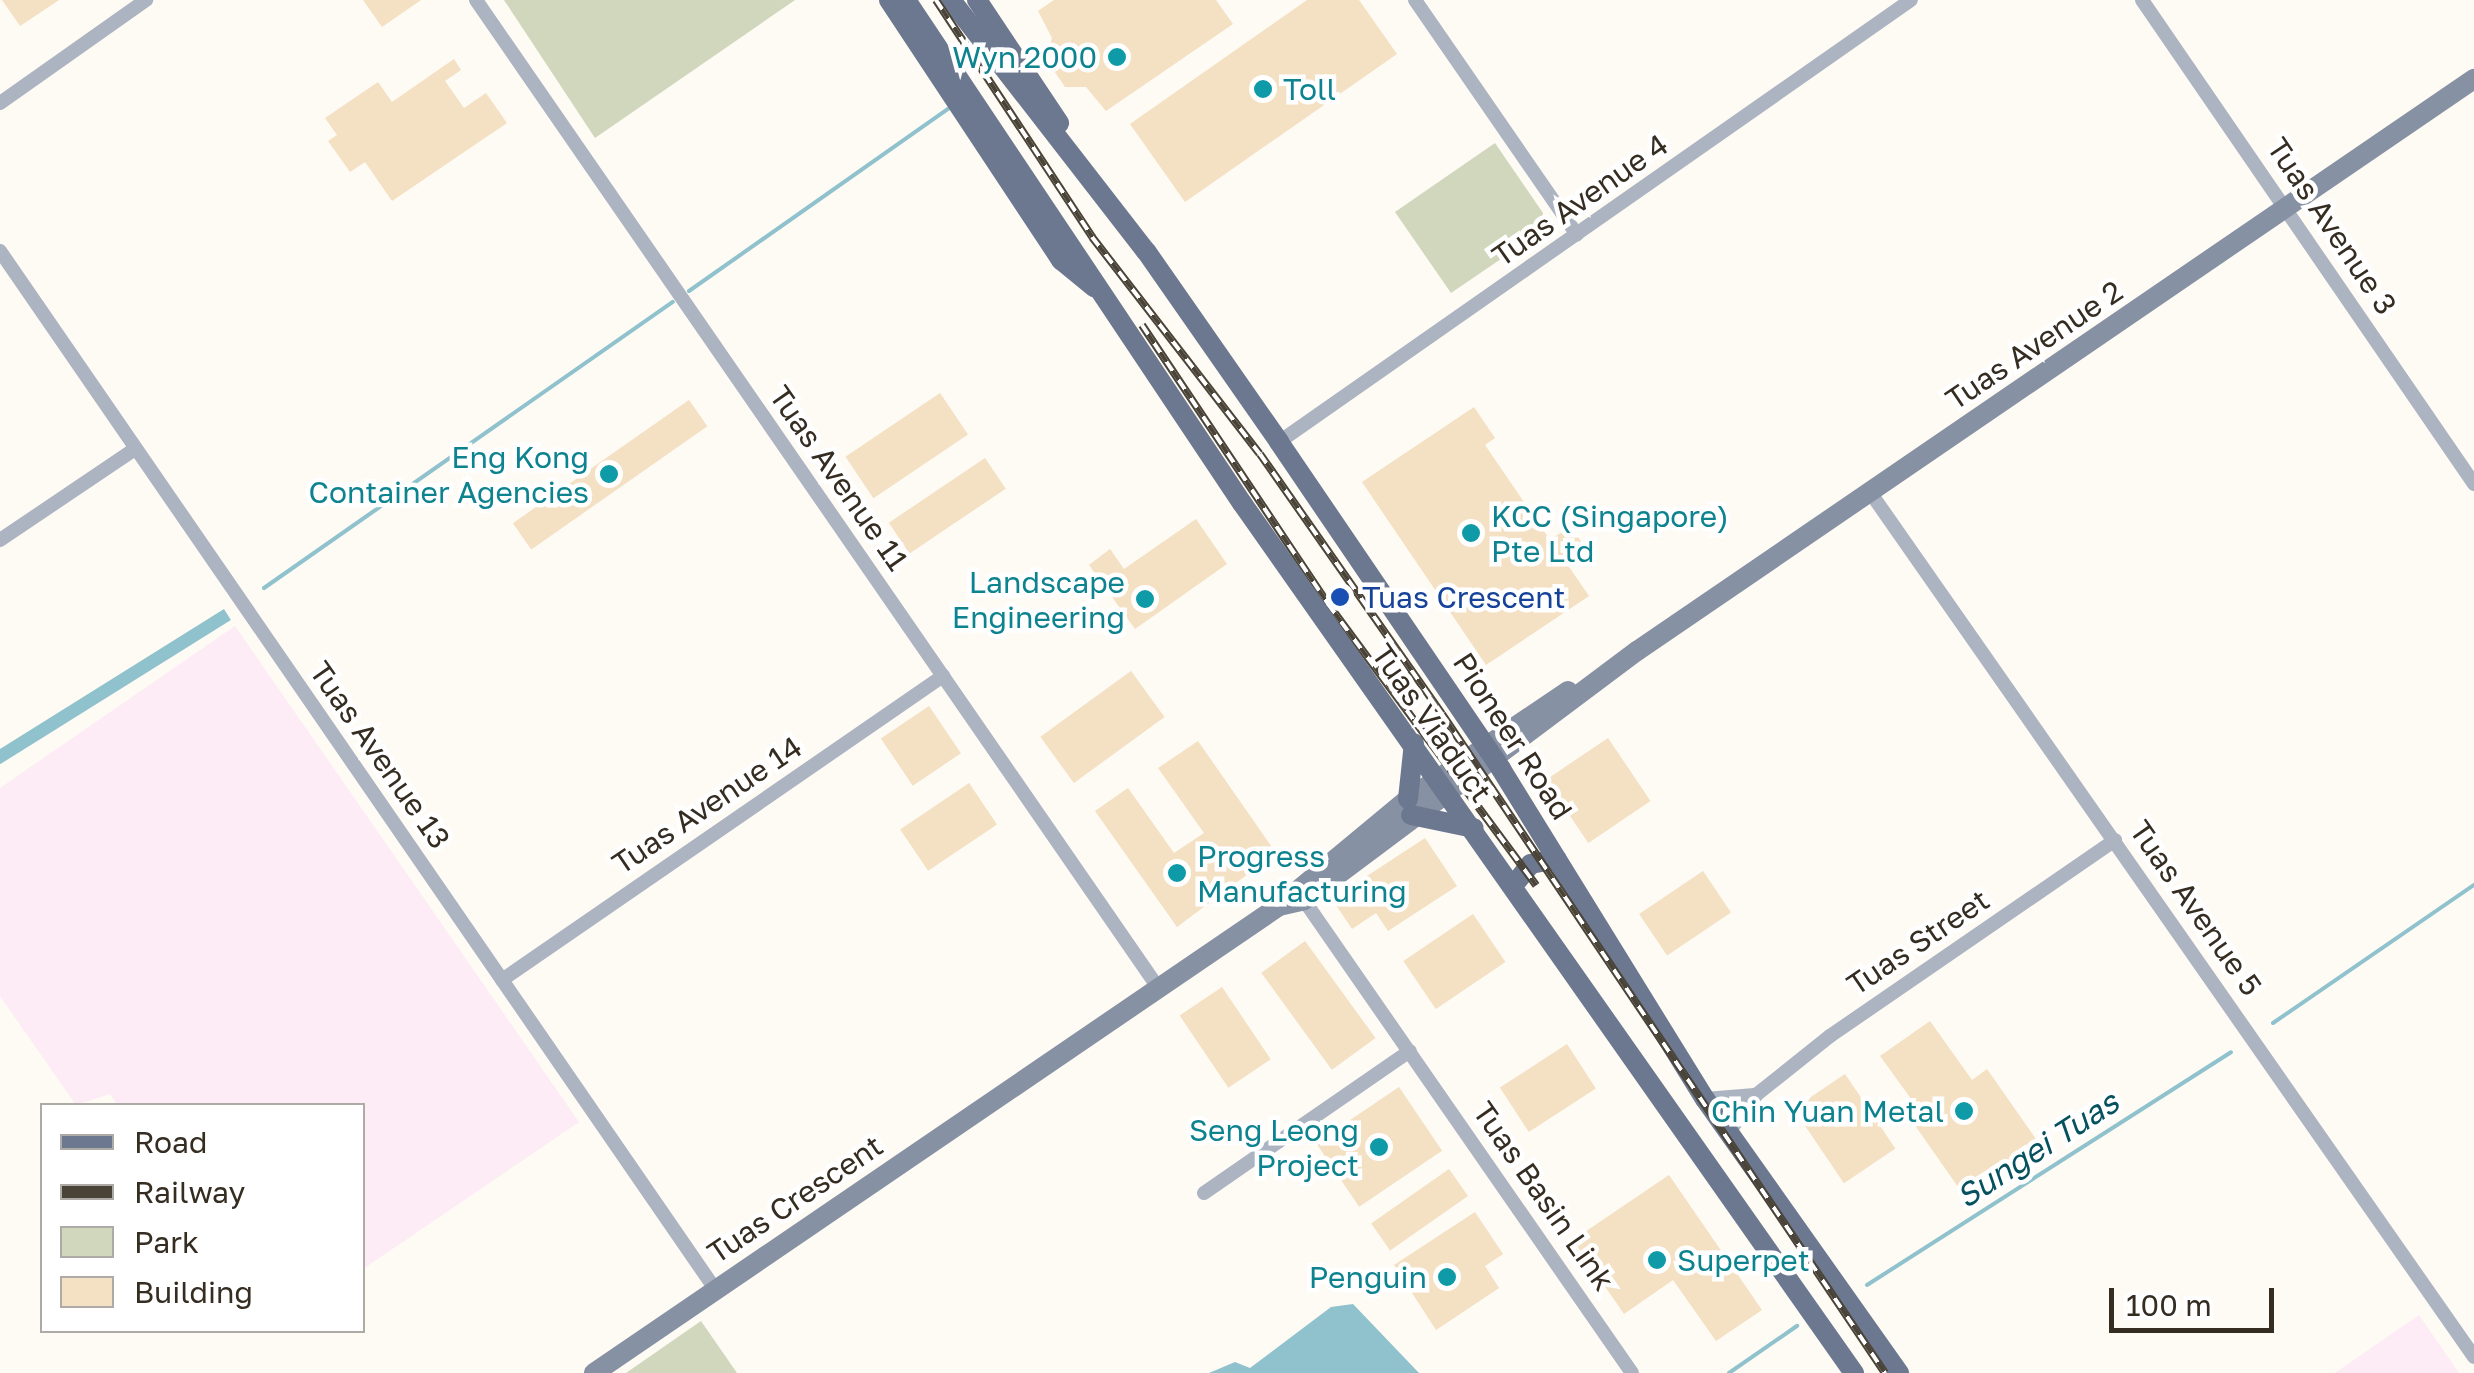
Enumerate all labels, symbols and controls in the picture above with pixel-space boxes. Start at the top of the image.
place label: Wyn 2000 [952,39,1097,75]
marker: Wyn 2000 [1106,46,1128,68]
place label: Toll [1283,71,1336,107]
marker: Toll [1252,78,1274,100]
street label: Tuas Avenue 4 [1485,126,1675,274]
street label: Tuas Avenue 3 [2260,131,2404,321]
street label: Tuas Avenue 2 [1939,273,2129,417]
street label: Tuas Avenue 11 [762,379,916,577]
place label: Eng Kong Container Agencies [309,439,589,510]
marker: Eng Kong Container Agencies [598,463,620,485]
place label: KCC (Singapore) Pte Ltd [1491,498,1729,568]
marker: KCC (Singapore) Pte Ltd [1460,522,1482,544]
place label: Landscape Engineering [952,564,1125,634]
place label: Tuas Crescent [1362,579,1565,615]
marker: Tuas Crescent [1327,584,1353,610]
marker: Landscape Engineering [1134,588,1156,610]
street label: Tuas Viaduct [1364,637,1500,809]
street label: Pioneer Road [1446,646,1580,826]
street label: Tuas Avenue 13 [302,655,458,855]
street label: Tuas Avenue 14 [605,728,809,882]
street label: Tuas Avenue 5 [2122,814,2270,1002]
place label: Progress Manufacturing [1197,838,1407,908]
marker: Progress Manufacturing [1166,862,1188,884]
street label: Tuas Street [1840,881,1996,1003]
water label: Sungei Tuas [1949,1082,2125,1216]
place label: Chin Yuan Metal [1711,1093,1944,1129]
street label: Tuas Basin Link [1466,1095,1622,1297]
marker: Chin Yuan Metal [1953,1100,1975,1122]
legend [40,1103,365,1333]
place label: Seng Leong Project [1189,1112,1359,1182]
text: Road [134,1124,208,1160]
street label: Tuas Crescent [701,1127,889,1271]
marker: Seng Leong Project [1368,1136,1390,1158]
text: Railway [134,1174,245,1210]
text: Park [134,1224,199,1260]
place label: Superpet [1677,1242,1810,1278]
marker: Superpet [1646,1249,1668,1271]
place label: Penguin [1309,1259,1427,1295]
marker: Penguin [1436,1266,1458,1288]
scale bar [2114,1268,2279,1330]
text: Building [134,1274,253,1310]
text: 100 m [2126,1287,2212,1323]

